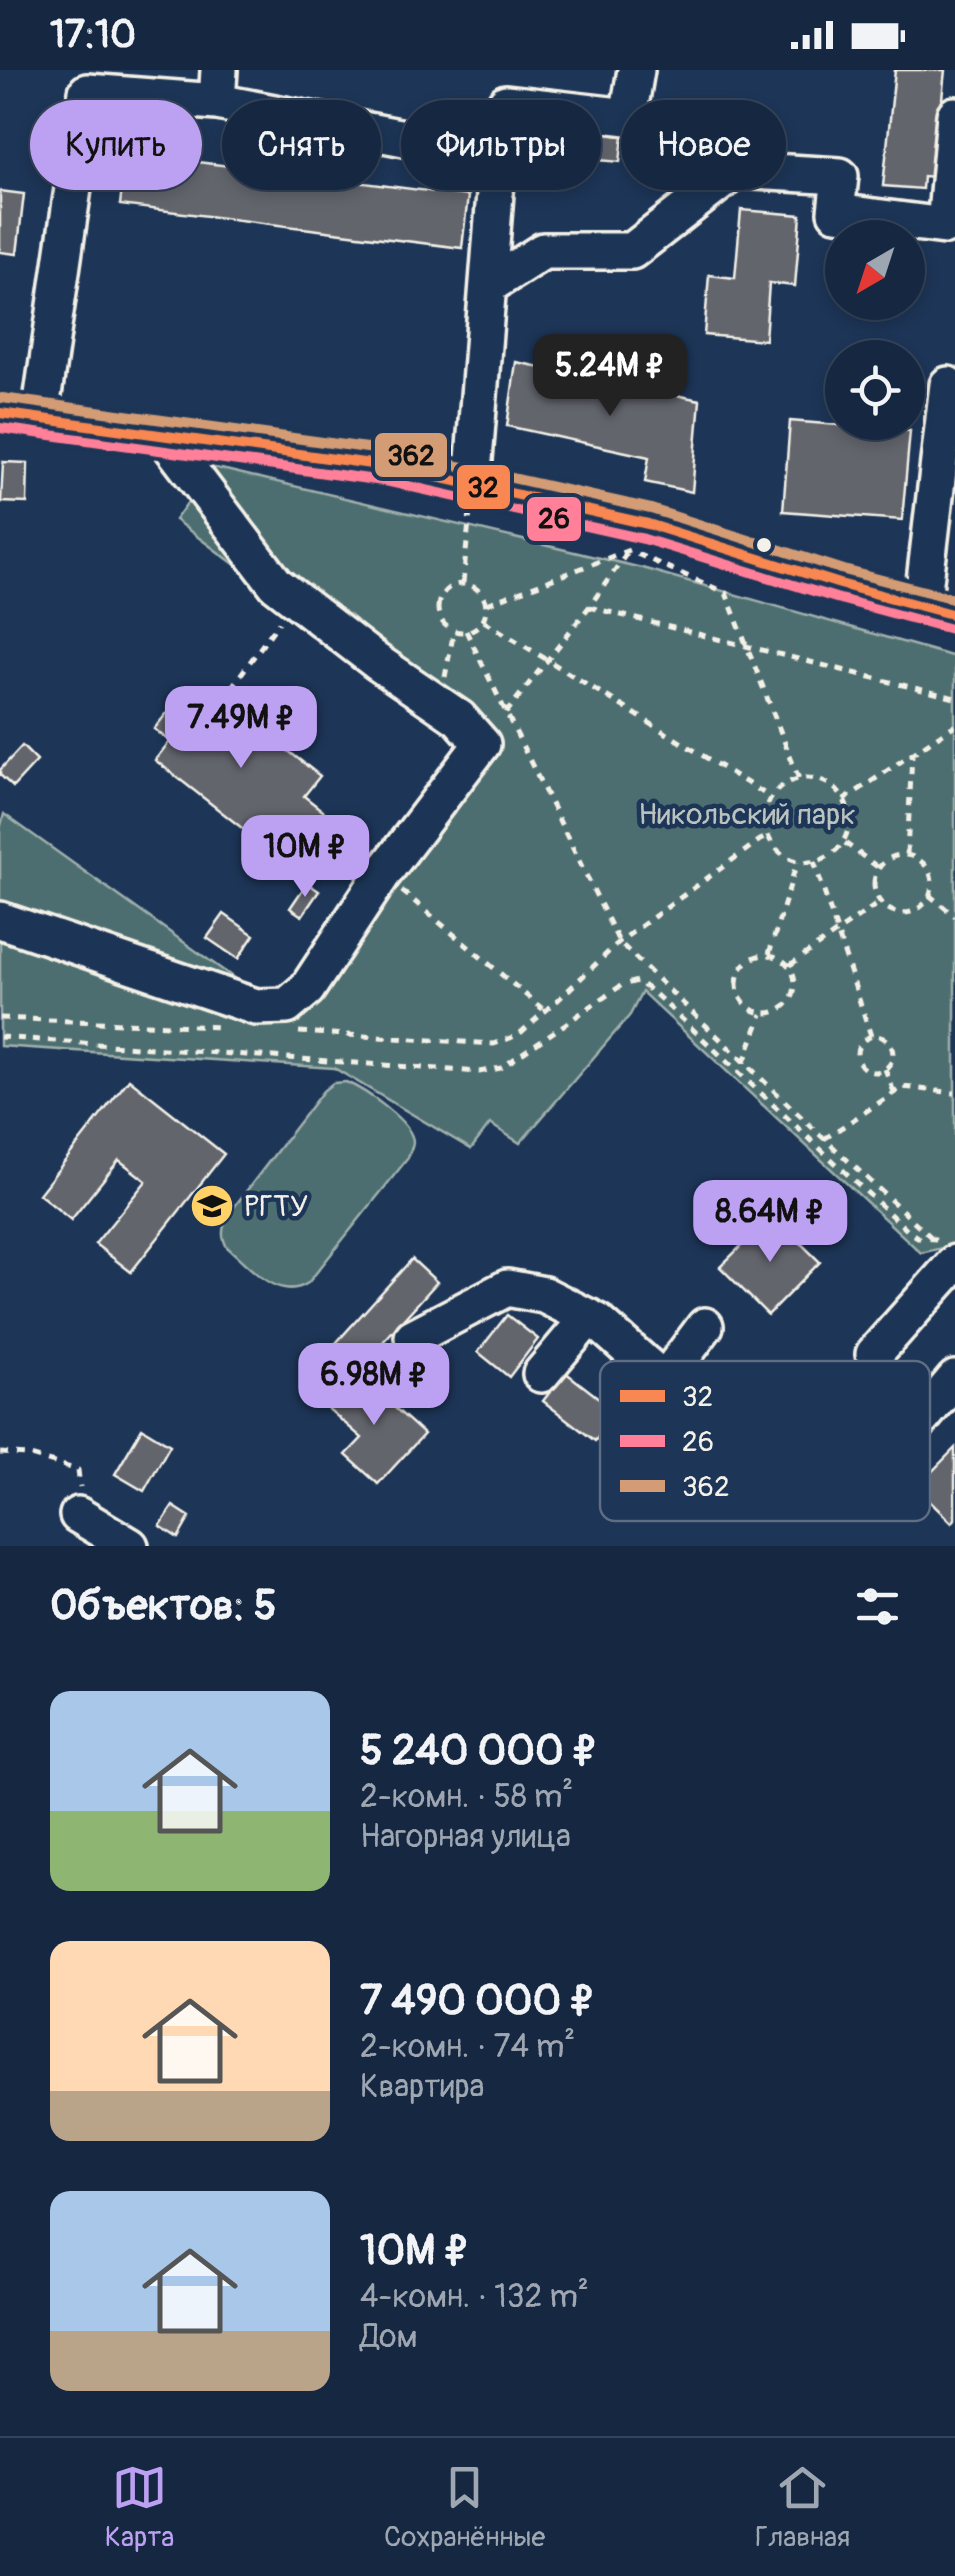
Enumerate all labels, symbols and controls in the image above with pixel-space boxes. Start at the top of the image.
text: 17:10 [50,11,136,59]
chip: Купить [30,100,202,190]
chip: Снять [222,100,381,190]
chip: Фильтры [401,100,601,190]
chip: Новое [621,100,786,190]
north arrow [825,220,925,320]
map controls [825,220,925,440]
pin: 5.24M ₽ [518,334,702,419]
button: locate [825,340,925,440]
text: 5.24M ₽ [555,346,665,386]
line badge: 362 [373,431,449,479]
text: 362 [387,439,435,474]
line badge: 32 [455,463,512,511]
text: 32 [467,471,499,506]
line badge: 26 [525,495,583,543]
text: 26 [538,502,570,537]
unlabelled marker [754,535,774,555]
pin: 7.49M ₽ [149,686,333,771]
text: 7.49M ₽ [187,698,295,738]
park label: Никольский парк [638,796,856,833]
pin: 10M ₽ [235,815,375,900]
text: 10M ₽ [263,827,347,867]
pin: 8.64M ₽ [678,1180,862,1265]
school or university icon: РГТУ [189,1183,235,1229]
place label: РГТУ [244,1188,308,1225]
text: 8.64M ₽ [715,1192,825,1232]
pin: 6.98M ₽ [282,1343,466,1428]
text: 6.98M ₽ [320,1355,428,1395]
legend [600,1361,930,1521]
text: 32 [682,1380,713,1415]
text: 26 [682,1425,714,1460]
text: 362 [682,1470,730,1505]
icon: filters [850,1579,905,1634]
text: Объектов: 5 [50,1580,277,1632]
text: 5 240 000 ₽ [360,1725,598,1777]
icon: home [130,1731,250,1851]
text: 2-комн. · 58 m² [360,1777,573,1817]
text: Нагорная улица [360,1817,571,1857]
text: 7 490 000 ₽ [360,1975,596,2027]
icon: home [130,1981,250,2101]
text: 2-комн. · 74 m² [360,2027,575,2067]
text: Квартира [360,2067,484,2107]
text: 10M ₽ [360,2225,470,2277]
icon: home [130,2231,250,2351]
text: 4-комн. · 132 m² [360,2277,589,2317]
text: Дом [360,2317,417,2357]
tab: Карта [105,2460,174,2555]
tab: Сохранённые [384,2460,545,2555]
tab: Главная [755,2460,850,2555]

